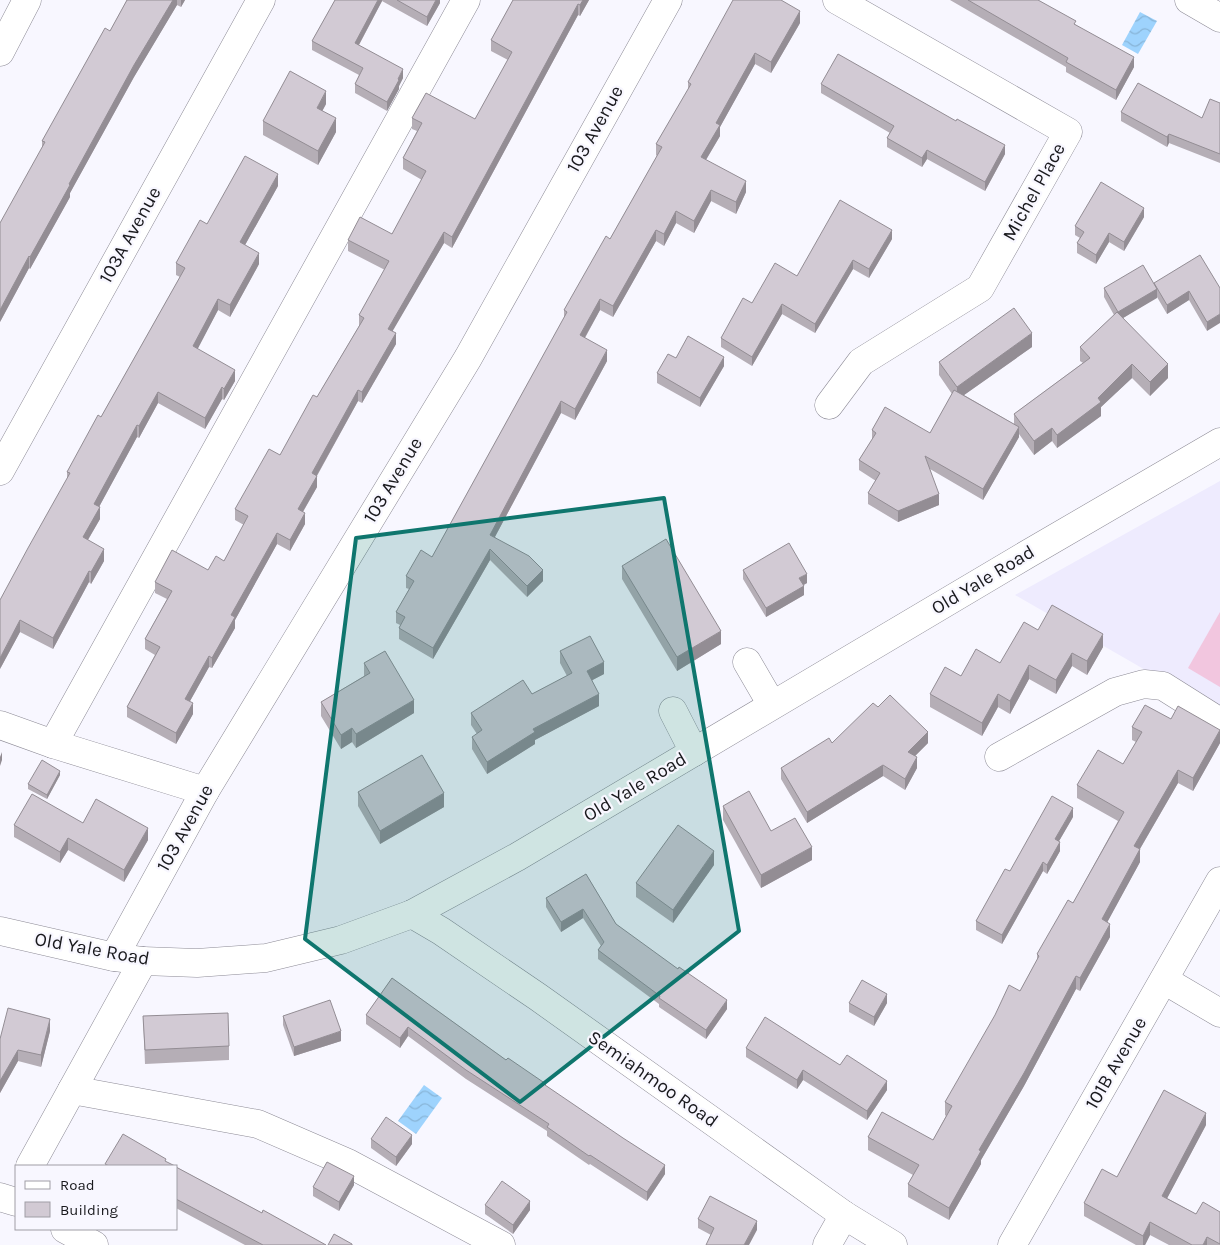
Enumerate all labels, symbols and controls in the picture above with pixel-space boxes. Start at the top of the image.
street label: 103 Avenue [562,82,628,176]
street label: Michel Place [998,139,1070,245]
street label: 103A Avenue [95,183,165,287]
street label: 103 Avenue [359,433,427,527]
street label: Old Yale Road [927,541,1039,619]
street label: Old Yale Road [579,748,691,826]
street label: 103 Avenue [152,781,218,875]
street label: Old Yale Road [33,928,151,970]
street label: 101B Avenue [1081,1013,1151,1113]
street label: Semiahmoo Road [584,1026,722,1132]
legend [15,1165,178,1230]
text: Road [60,1176,95,1194]
text: Building [60,1201,118,1219]

